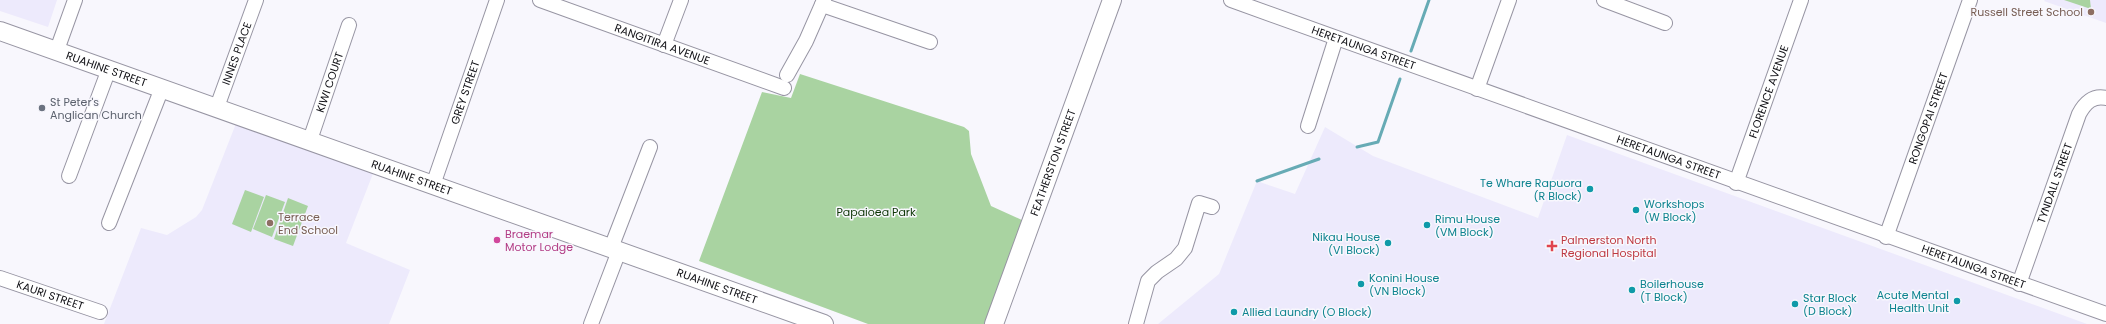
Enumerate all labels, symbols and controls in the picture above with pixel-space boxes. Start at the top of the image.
place label: Russell Street School [1971,4,2083,20]
marker: Russell Street School [2086,7,2096,17]
street label: INNES PLACE [218,20,255,87]
street label: RANGITIRA AVENUE [612,20,712,69]
street label: HERETAUNGA STREET [1309,22,1418,74]
street label: FLORENCE AVENUE [1745,43,1792,140]
street label: RUAHINE STREET [64,47,149,91]
street label: KIWI COURT [312,50,347,115]
street label: GREY STREET [447,58,484,127]
street label: RONGOPAI STREET [1904,70,1952,166]
place label: St Peter's Anglican Church [50,94,142,123]
marker: St Peter's Anglican Church [37,103,47,113]
street label: FEATHERSTON STREET [1026,107,1080,218]
street label: HERETAUNGA STREET [1614,131,1723,183]
street label: TYNDALL STREET [2033,141,2076,225]
street label: RUAHINE STREET [369,156,454,199]
place label: Te Whare Rapuora (R Block) [1480,175,1582,204]
marker: Te Whare Rapuora (R Block) [1585,184,1595,194]
place label: Workshops (W Block) [1644,196,1705,225]
park label: Papaioea Park [836,204,916,220]
marker: Workshops (W Block) [1631,205,1641,215]
place label: Terrace End School [278,209,338,238]
place label: Rimu House (VM Block) [1435,211,1500,240]
marker: Terrace End School [265,218,275,228]
marker: Rimu House (VM Block) [1422,220,1432,230]
place label: Braemar Motor Lodge [505,226,573,255]
place label: Nikau House (VI Block) [1312,229,1380,258]
place label: Palmerston North Regional Hospital [1561,232,1657,261]
marker: Braemar Motor Lodge [492,235,502,245]
marker: Nikau House (VI Block) [1383,238,1393,248]
marker: Palmerston North Regional Hospital [1546,240,1558,252]
street label: HERETAUNGA STREET [1919,240,2028,293]
street label: RUAHINE STREET [674,264,760,308]
place label: Konini House (VN Block) [1369,270,1439,299]
street label: KAURI STREET [14,276,86,314]
place label: Boilerhouse (T Block) [1640,276,1704,305]
marker: Konini House (VN Block) [1356,279,1366,289]
marker: Boilerhouse (T Block) [1627,285,1637,295]
place label: Acute Mental Health Unit [1877,287,1949,316]
place label: Star Block (D Block) [1803,290,1857,319]
marker: Acute Mental Health Unit [1952,296,1962,306]
marker: Star Block (D Block) [1790,299,1800,309]
place label: Allied Laundry (O Block) [1242,304,1372,320]
marker: Allied Laundry (O Block) [1229,307,1239,317]

